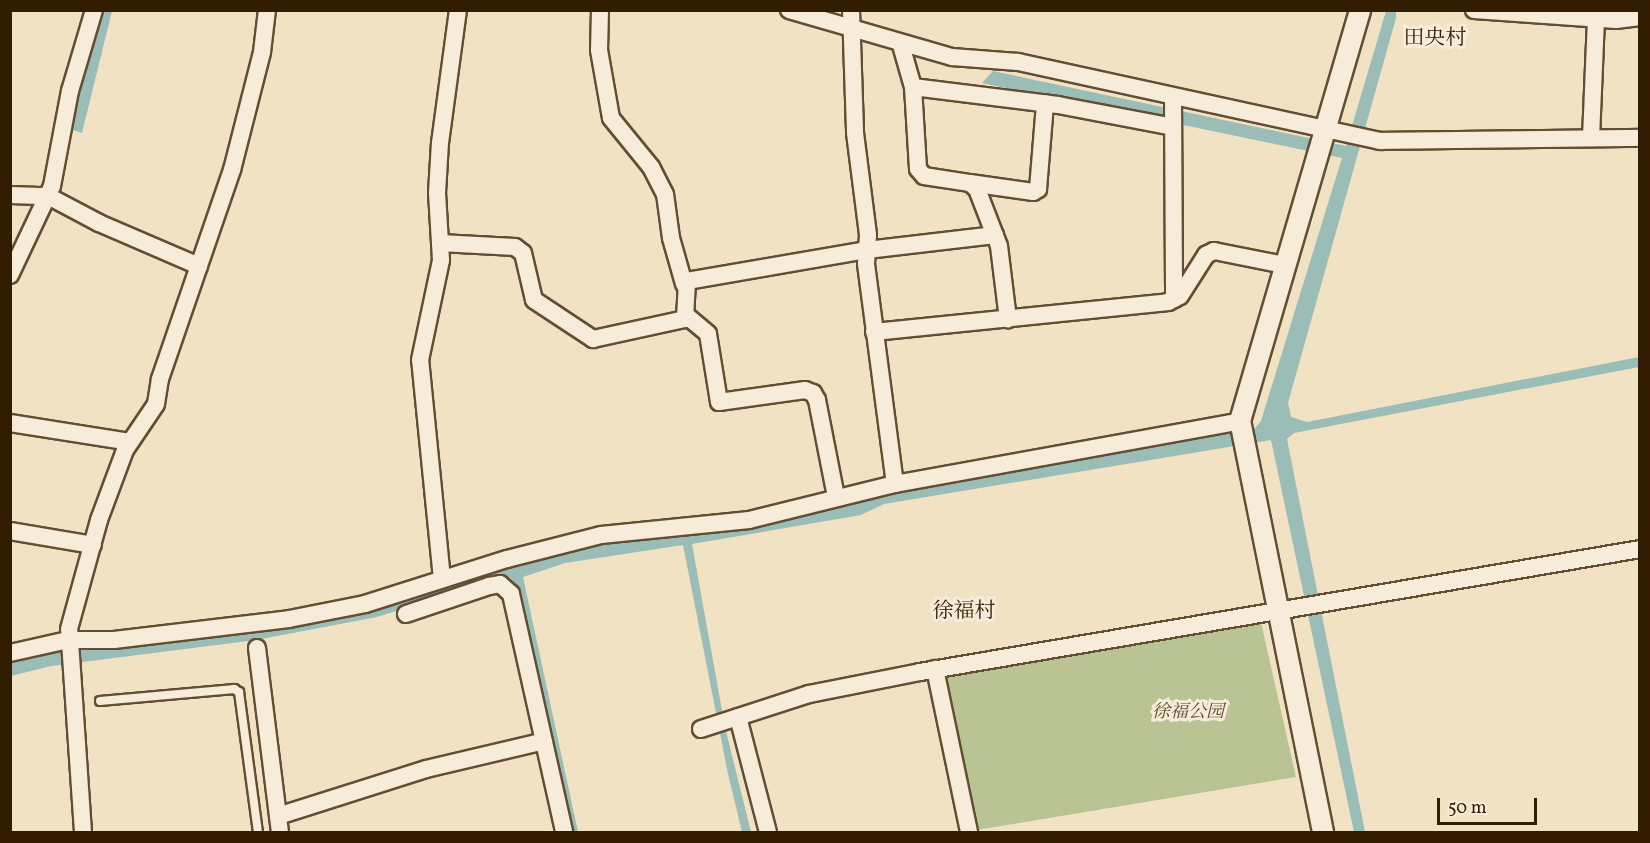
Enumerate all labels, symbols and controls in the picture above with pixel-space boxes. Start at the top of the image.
district label: 田央村 [1404,26,1466,52]
district label: 徐福村 [933,599,995,625]
park label: 徐福公园 [1152,702,1224,724]
scale bar [1440,786,1540,824]
text: 50 m [1448,796,1487,821]

